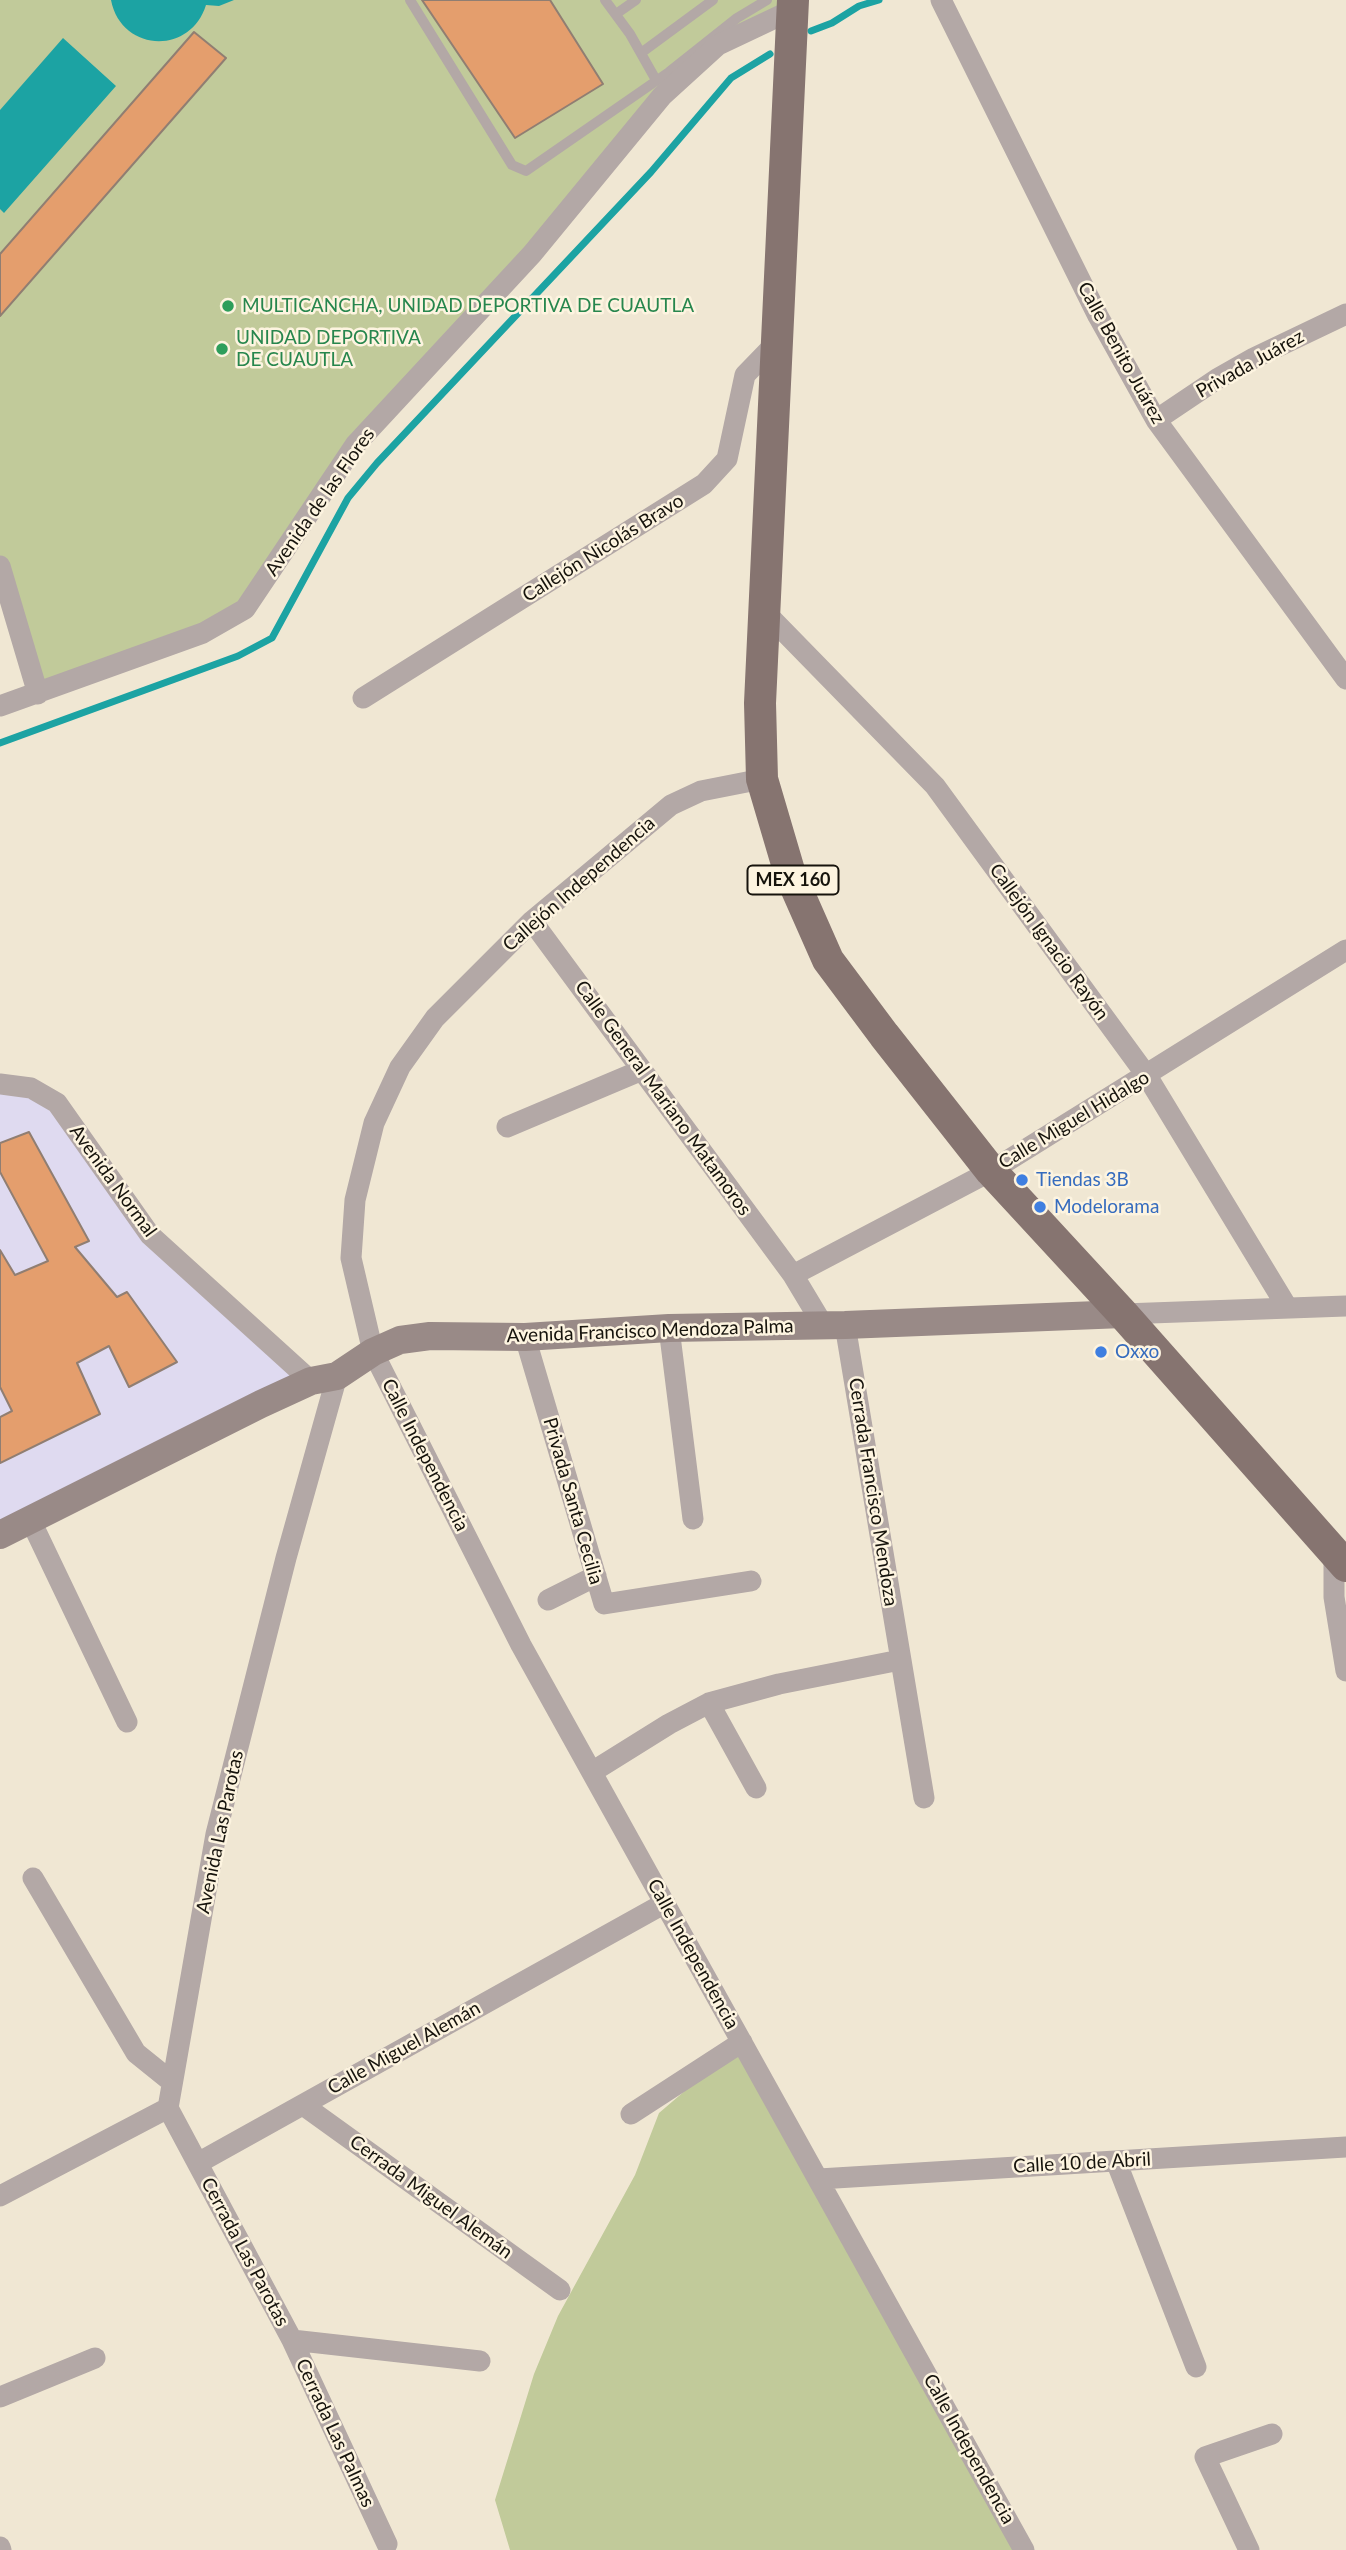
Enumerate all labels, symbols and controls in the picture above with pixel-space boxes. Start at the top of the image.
street label: Calle Benito Juárez [1073,278,1169,428]
place label: MULTICANCHA, UNIDAD DEPORTIVA DE CUAUTLA [242,295,694,317]
marker: MULTICANCHA, UNIDAD DEPORTIVA DE CUAUTLA [220,298,236,314]
street label: Privada Juárez [1192,325,1308,403]
place label: UNIDAD DEPORTIVA DE CUAUTLA [236,327,421,371]
marker: UNIDAD DEPORTIVA DE CUAUTLA [214,341,230,357]
street label: Avenida de las Flores [260,424,380,580]
street label: Callejón Nicolás Bravo [518,489,688,607]
street label: Callejón Independencia [498,812,660,956]
street label: Callejón Ignacio Rayón [985,859,1113,1025]
road number: MEX 160 [748,866,838,894]
street label: Calle General Mariano Matamoros [570,976,756,1220]
street label: Calle Miguel Hidalgo [994,1066,1154,1174]
street label: Avenida Normal [65,1120,161,1242]
place label: Tiendas 3B [1036,1169,1129,1191]
marker: Tiendas 3B [1014,1172,1030,1188]
place label: Modelorama [1054,1196,1159,1218]
marker: Modelorama [1032,1199,1048,1215]
street label: Avenida Francisco Mendoza Palma [506,1315,794,1347]
place label: Oxxo [1115,1341,1159,1363]
marker: Oxxo [1093,1344,1109,1360]
street label: Calle Independencia [377,1375,473,1535]
street label: Cerrada Francisco Mendoza [844,1376,902,1608]
street label: Privada Santa Cecilia [538,1415,608,1587]
street label: Avenida Las Parotas [192,1748,248,1916]
street label: Calle Independencia [642,1875,744,2033]
street label: Calle Miguel Alemán [324,1997,484,2099]
street label: Cerrada Miguel Alemán [345,2130,517,2264]
street label: Calle 10 de Abril [1013,2148,1151,2178]
street label: Cerrada Las Parotas [196,2174,294,2330]
street label: Cerrada Las Palmas [291,2355,379,2511]
street label: Calle Independencia [918,2370,1020,2528]

